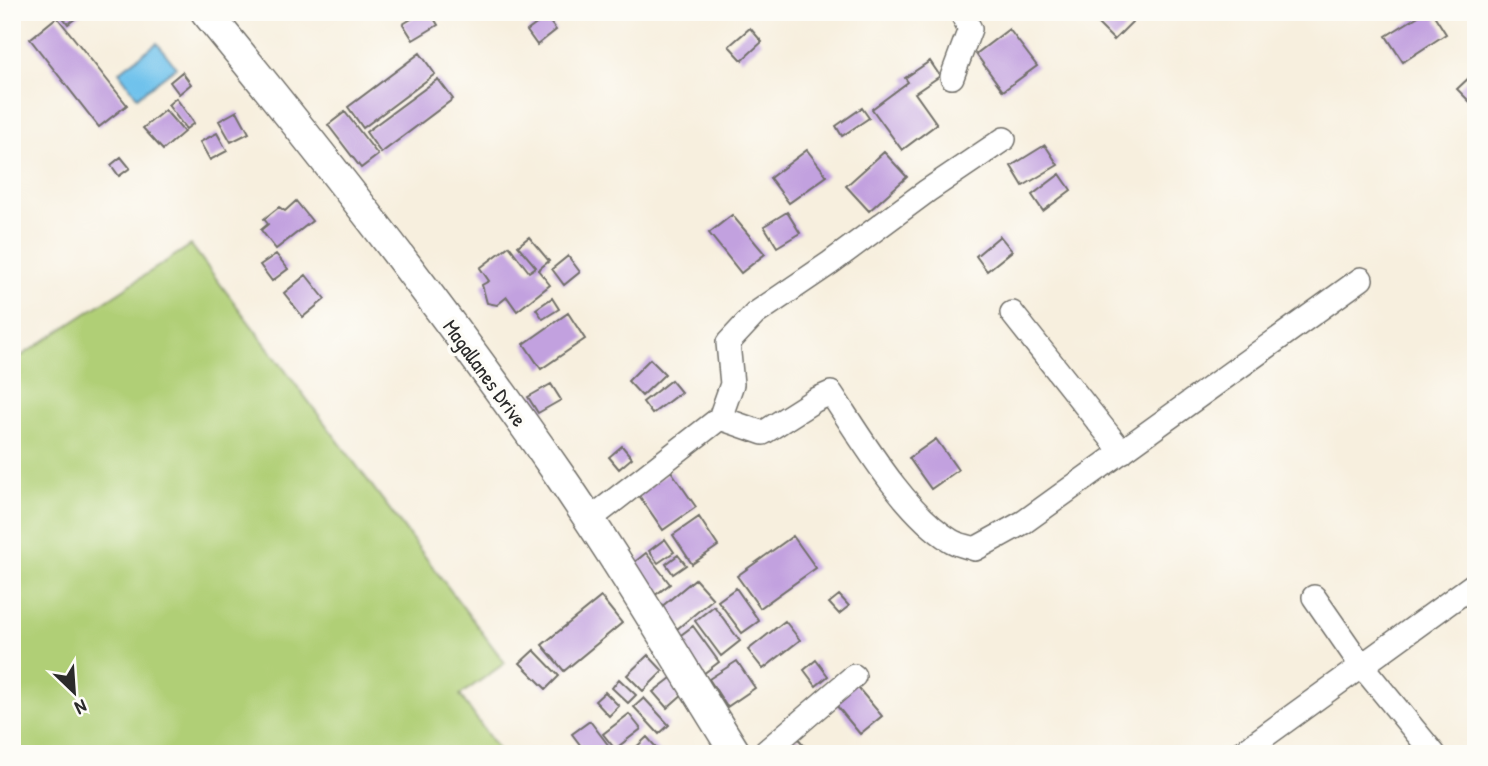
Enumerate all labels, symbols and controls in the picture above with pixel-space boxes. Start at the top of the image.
street label: Magallanes Drive [436,314,534,432]
north arrow [38,658,108,728]
text: N [71,693,91,721]

